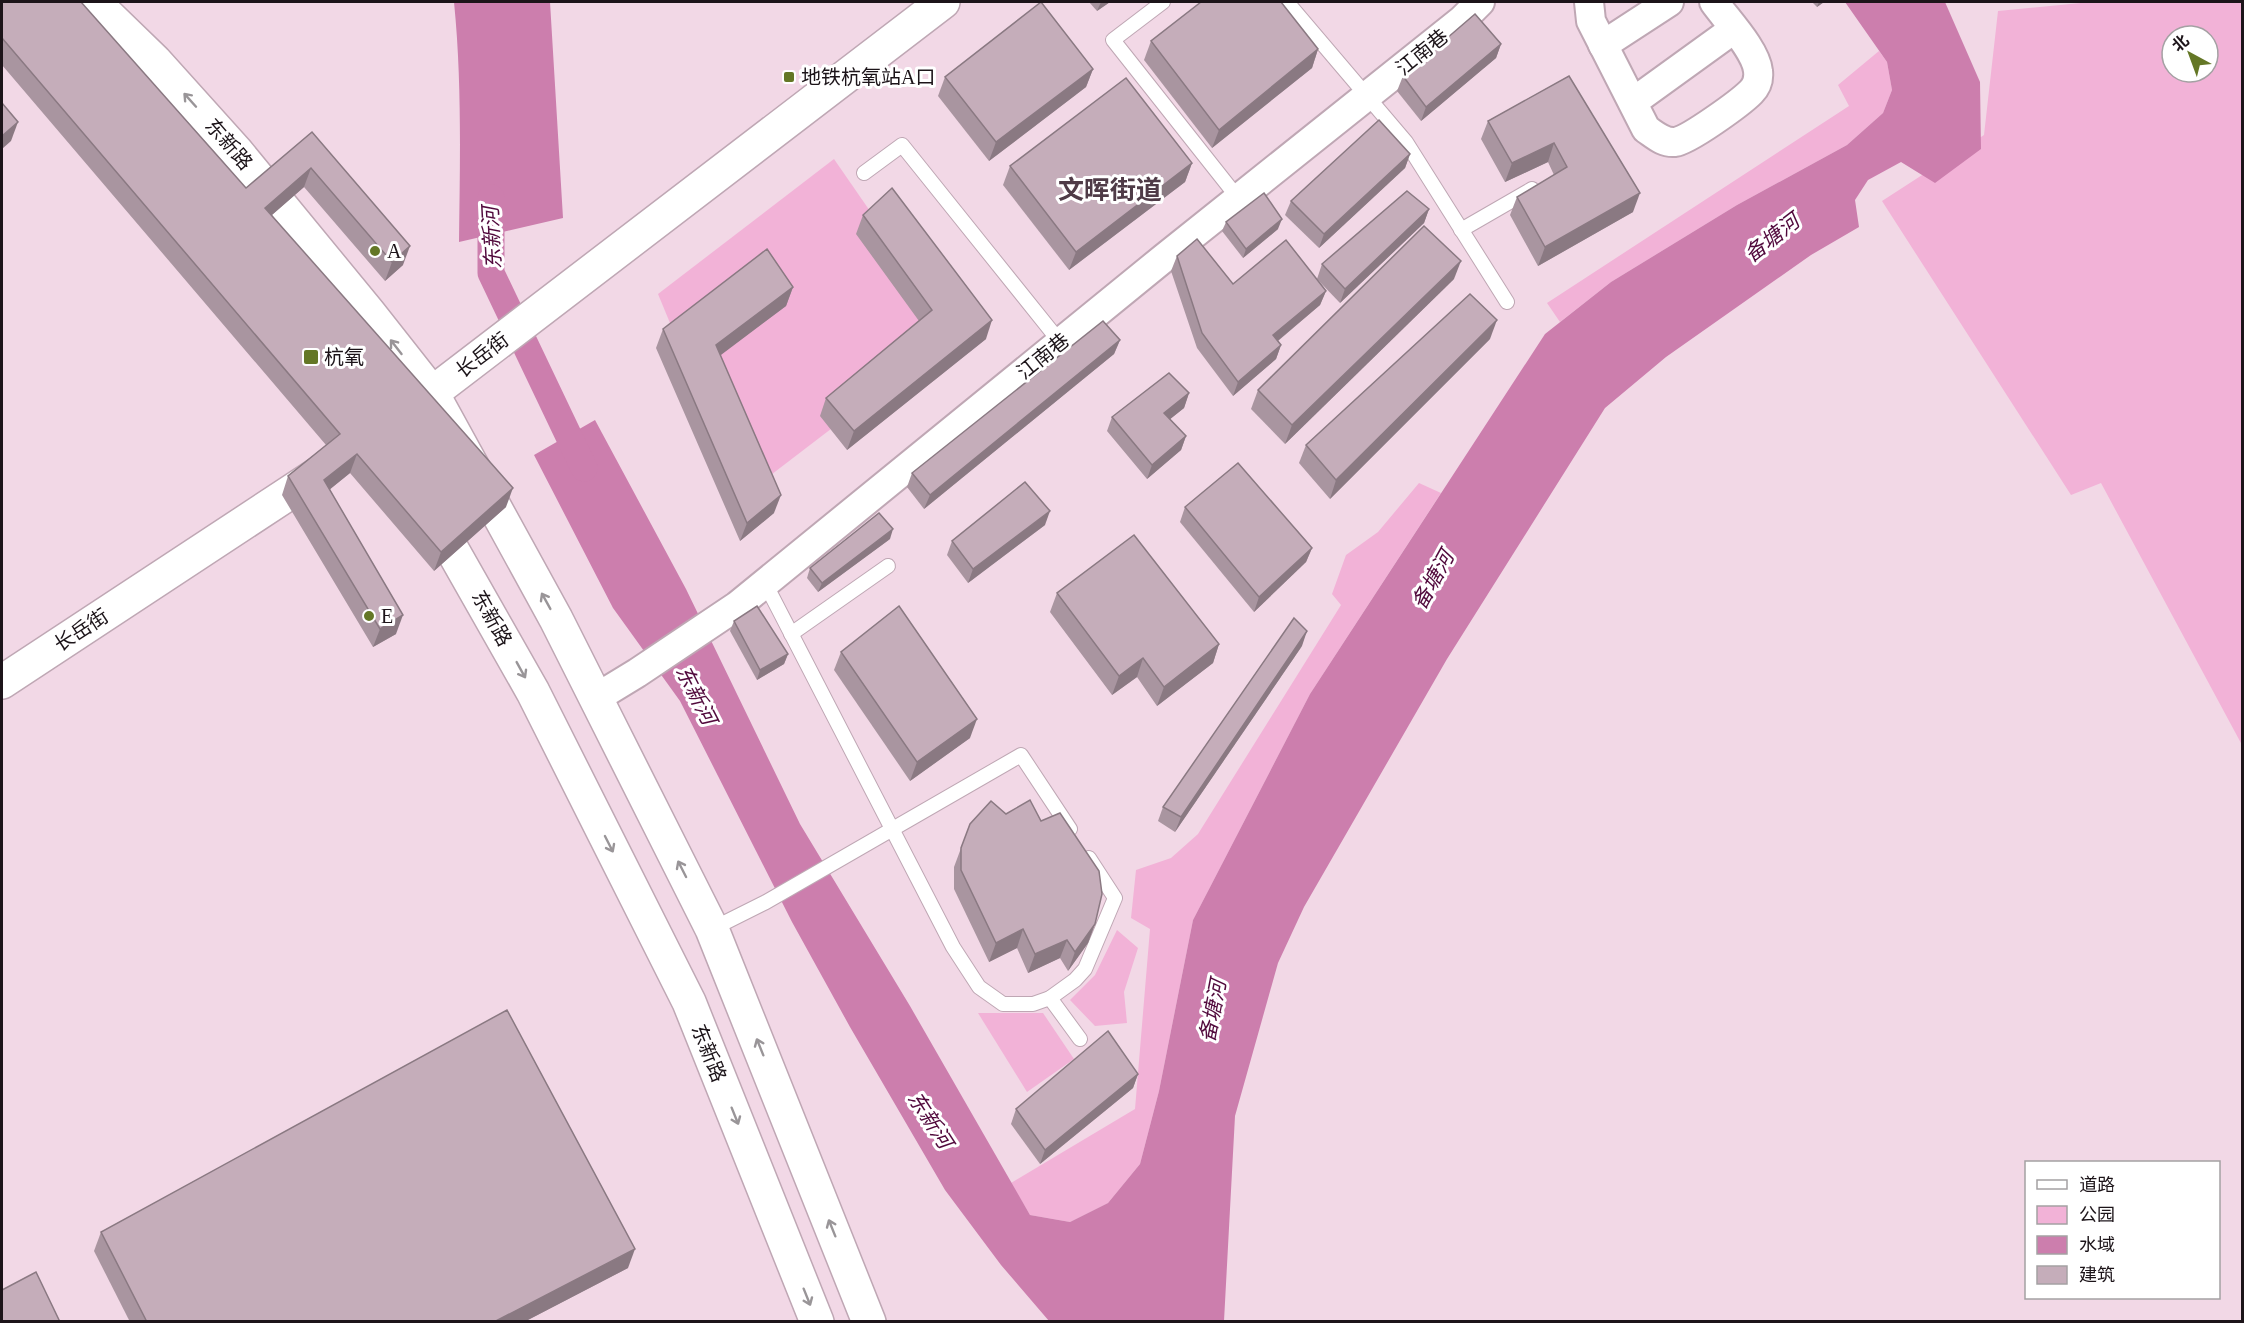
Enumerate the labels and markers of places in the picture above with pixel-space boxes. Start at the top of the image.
place label: 地铁杭氧站A口 [801,66,935,88]
marker: 地铁杭氧站A口 [782,70,796,84]
place label: A [387,240,402,262]
marker: A [368,244,382,258]
place label: 杭氧 [324,346,364,368]
marker: 杭氧 [302,348,320,366]
place label: E [381,605,393,627]
marker: E [362,609,376,623]

